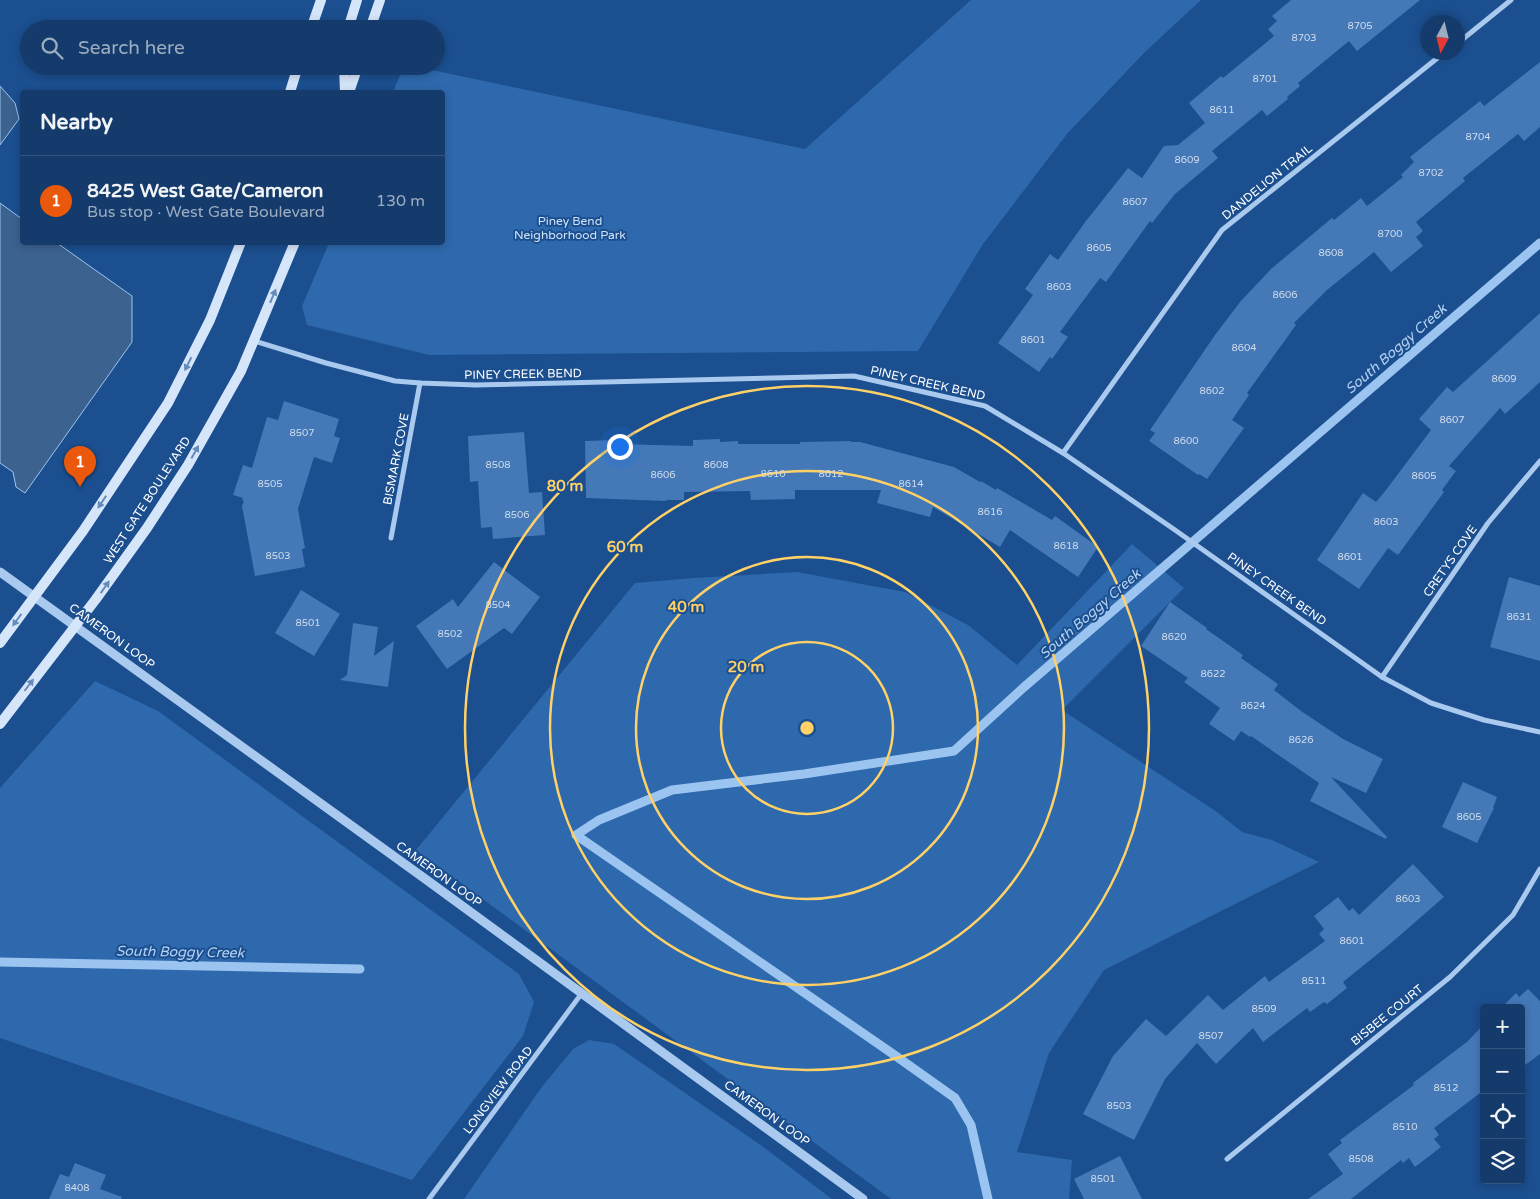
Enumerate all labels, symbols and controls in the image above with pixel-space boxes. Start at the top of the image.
north arrow [1420,15,1465,60]
search box [20,20,445,75]
house number: 8705 [1347,20,1373,32]
house number: 8703 [1291,32,1317,44]
icon: search [38,34,66,62]
text: Search here [78,37,185,59]
house number: 8701 [1252,73,1278,85]
house number: 8611 [1209,104,1235,116]
text: Nearby [40,110,113,135]
house number: 8704 [1465,131,1491,143]
street label: DANDELION TRAIL [1219,141,1315,223]
house number: 8609 [1174,154,1200,166]
house number: 8702 [1418,167,1444,179]
text: 8425 West Gate/Cameron [87,180,323,202]
text: 1 [51,191,61,211]
text: 130 m [376,191,425,211]
house number: 8607 [1122,196,1148,208]
text: Bus stop · West Gate Boulevard [87,202,325,222]
park label: Piney Bend Neighborhood Park [514,214,626,242]
house number: 8700 [1377,228,1403,240]
house number: 8605 [1086,242,1112,254]
house number: 8608 [1318,247,1344,259]
house number: 8603 [1046,281,1072,293]
one-way arrow [269,289,277,303]
house number: 8606 [1272,289,1298,301]
water label: South Boggy Creek [1342,300,1451,398]
house number: 8601 [1020,334,1046,346]
house number: 8604 [1231,342,1257,354]
one-way arrow [184,357,192,371]
street label: PINEY CREEK BEND [869,363,987,403]
street label: PINEY CREEK BEND [464,366,582,382]
house number: 8609 [1491,373,1517,385]
house number: 8602 [1199,385,1225,397]
street label: BISMARK COVE [380,412,412,506]
house number: 8607 [1439,414,1465,426]
house number: 8507 [289,427,315,439]
street label: WEST GATE BOULEVARD [101,434,193,566]
your location [607,434,633,460]
house number: 8600 [1173,435,1199,447]
one-way arrow [191,444,199,459]
pin: 1 [64,446,96,487]
house number: 8508 [485,459,511,471]
house number: 8608 [703,459,729,471]
house number: 8610 [760,468,786,480]
house number: 8612 [818,468,844,480]
house number: 8606 [650,469,676,481]
house number: 8605 [1411,470,1437,482]
text: 80 m [547,477,583,495]
house number: 8505 [257,478,283,490]
house number: 8614 [898,478,924,490]
one-way arrow [98,495,107,509]
house number: 8616 [977,506,1003,518]
house number: 8506 [504,509,530,521]
house number: 8603 [1373,516,1399,528]
street label: CRETYS COVE [1420,522,1480,599]
text: 60 m [607,538,643,556]
house number: 8618 [1053,540,1079,552]
house number: 8503 [265,550,291,562]
street label: PINEY CREEK BEND [1225,550,1329,628]
house number: 8601 [1337,551,1363,563]
water label: South Boggy Creek [1036,565,1145,663]
one-way arrow [100,580,110,593]
text: 40 m [668,598,704,616]
house number: 8504 [485,599,511,611]
street label: CAMERON LOOP [67,600,157,672]
house number: 8631 [1506,611,1532,623]
one-way arrow [12,613,22,627]
house number: 8501 [295,617,321,629]
house number: 8502 [437,628,463,640]
house number: 8620 [1161,631,1187,643]
text: 20 m [728,658,764,676]
house number: 8622 [1200,668,1226,680]
one-way arrow [24,679,35,692]
house number: 8624 [1240,700,1266,712]
centre of rings [798,719,816,737]
house number: 8626 [1288,734,1314,746]
house number: 8605 [1456,811,1482,823]
street label: CAMERON LOOP [394,838,484,910]
house number: 8603 [1395,893,1421,905]
house number: 8601 [1339,935,1365,947]
water label: South Boggy Creek [116,942,246,962]
house number: 8511 [1301,975,1327,987]
street label: BISBEE COURT [1348,981,1426,1048]
house number: 8509 [1251,1003,1277,1015]
map controls [1480,1004,1525,1184]
button: + [1480,1004,1525,1049]
house number: 8507 [1198,1030,1224,1042]
street label: LONGVIEW ROAD [460,1043,536,1137]
button: − [1480,1049,1525,1094]
street label: CAMERON LOOP [722,1077,812,1149]
house number: 8512 [1433,1082,1459,1094]
button: locate [1480,1094,1525,1139]
house number: 8503 [1106,1100,1132,1112]
house number: 8510 [1392,1121,1418,1133]
button: layers [1480,1139,1525,1184]
house number: 8508 [1348,1153,1374,1165]
house number: 8501 [1090,1173,1116,1185]
house number: 8408 [64,1182,90,1194]

